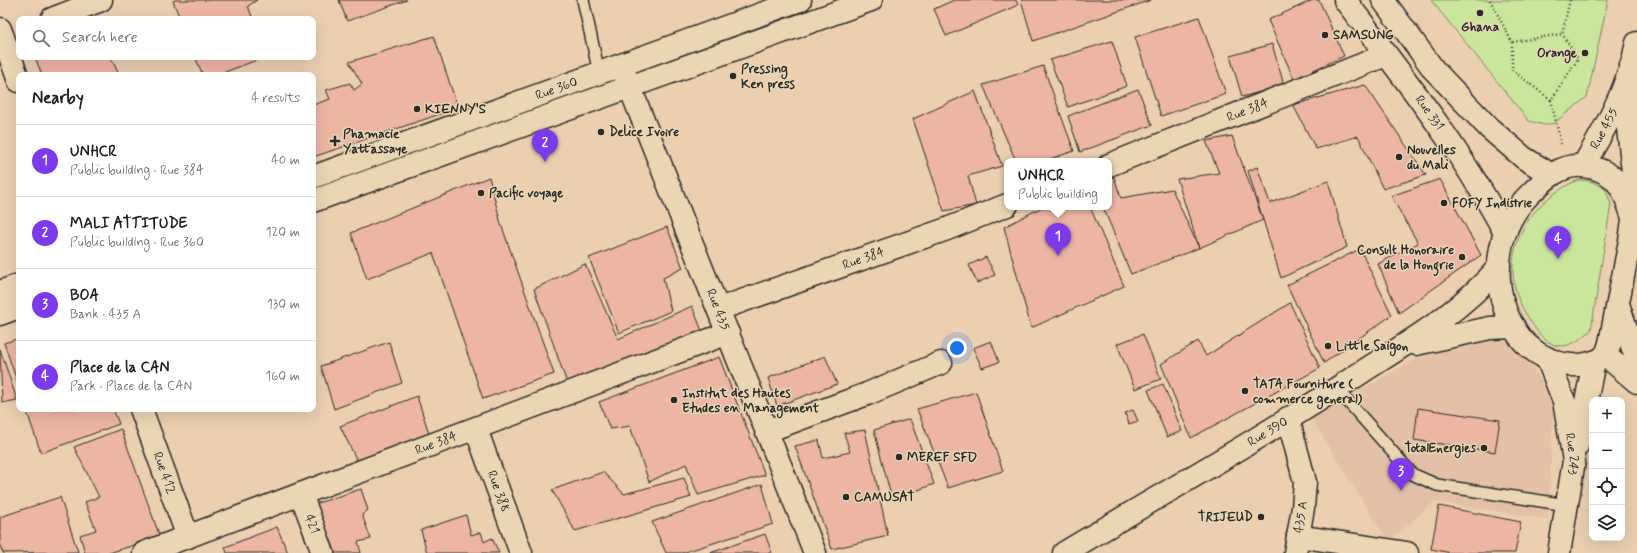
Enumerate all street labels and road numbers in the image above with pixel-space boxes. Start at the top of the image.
street label: Rue 360 [533,73,580,104]
street label: Rue 331 [1411,92,1448,134]
street label: Rue 384 [1224,94,1271,126]
street label: Rue 455 [1586,105,1622,152]
street label: Rue 384 [840,243,887,274]
street label: Rue 435 [702,286,734,333]
street label: Rue 390 [1244,413,1291,451]
street label: Rue 384 [413,427,460,459]
street label: Rue 243 [1561,432,1583,477]
street label: Rue 412 [149,449,180,497]
street label: Rue 388 [483,468,514,514]
street label: 435 A [1290,500,1312,534]
street label: 421 [301,512,324,536]

